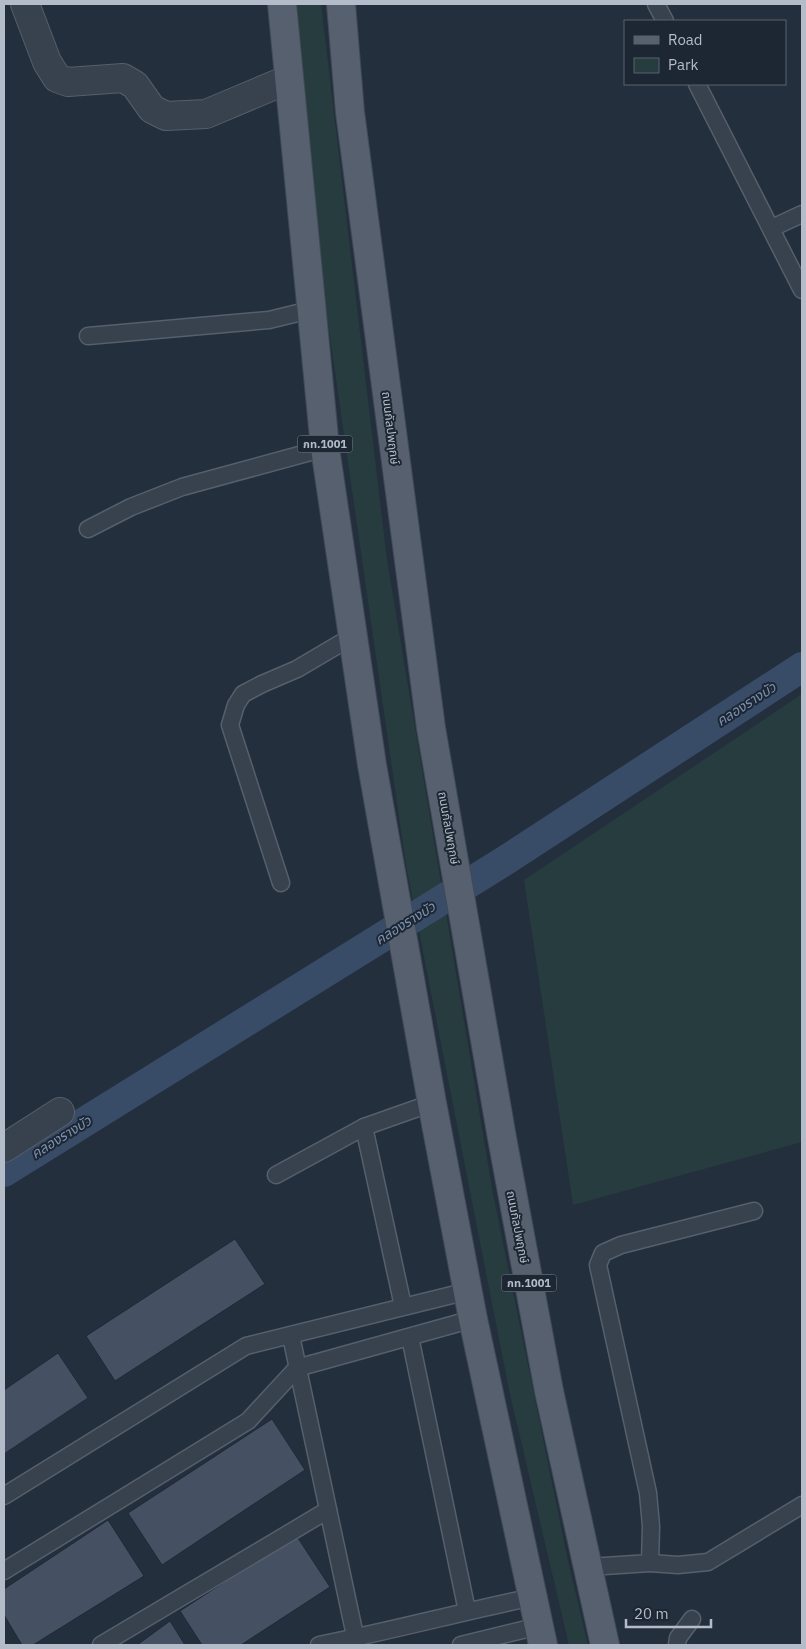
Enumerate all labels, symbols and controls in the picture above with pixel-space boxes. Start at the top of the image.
legend [624,20,786,85]
text: Road [668,30,703,49]
text: Park [668,55,698,74]
street label: ถนนกัลปพฤกษ์ [379,391,403,466]
road number: กท.1001 [298,436,352,452]
water label: คลองรางบัว [713,677,780,730]
street label: ถนนกัลปพฤกษ์ [435,790,463,866]
water label: คลองรางบัว [372,897,439,949]
water label: คลองรางบัว [28,1111,95,1163]
street label: ถนนกัลปพฤกษ์ [504,1189,532,1265]
road number: กท.1001 [502,1275,556,1292]
scale bar [626,1596,711,1628]
text: 20 m [634,1604,669,1623]

